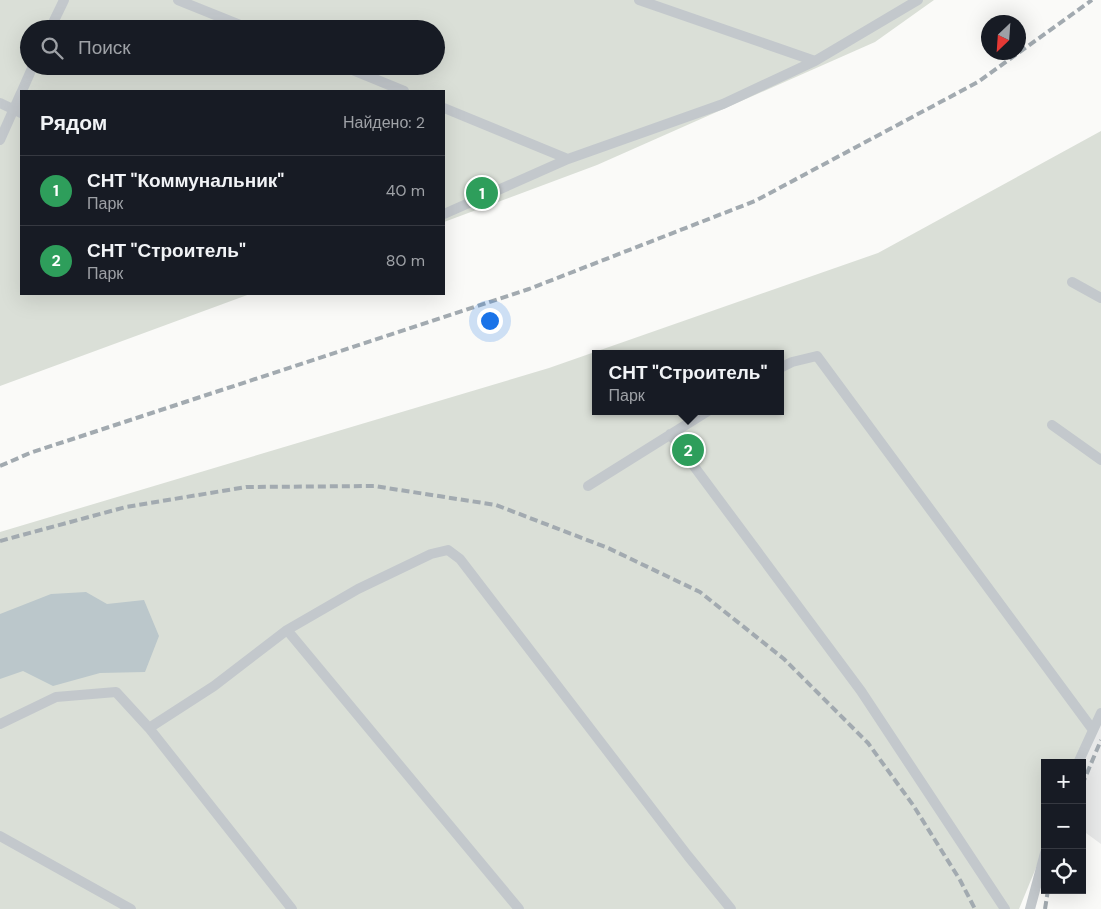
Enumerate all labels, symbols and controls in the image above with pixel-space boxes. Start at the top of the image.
north arrow [981,15,1026,60]
search box [20,20,445,75]
icon: search [38,34,66,62]
text: Поиск [78,35,131,60]
text: Рядом [40,109,107,137]
text: Найдено: 2 [343,112,425,133]
text: СНТ "Коммунальник" [87,168,284,193]
pin: 1 [466,174,498,212]
text: 1 [53,180,59,201]
text: 40 m [386,180,425,201]
text: Парк [87,193,123,214]
text: СНТ "Строитель" [87,238,246,263]
text: 2 [51,250,61,271]
text: 80 m [386,250,425,271]
text: Парк [87,263,123,284]
your location [477,308,503,334]
popup [592,350,784,415]
text: СНТ "Строитель" [609,360,768,385]
text: Парк [609,385,645,406]
pin: 2 [672,431,704,469]
map controls [1041,759,1086,894]
button: + [1041,759,1086,804]
button: − [1041,804,1086,849]
button: locate [1041,849,1086,894]

